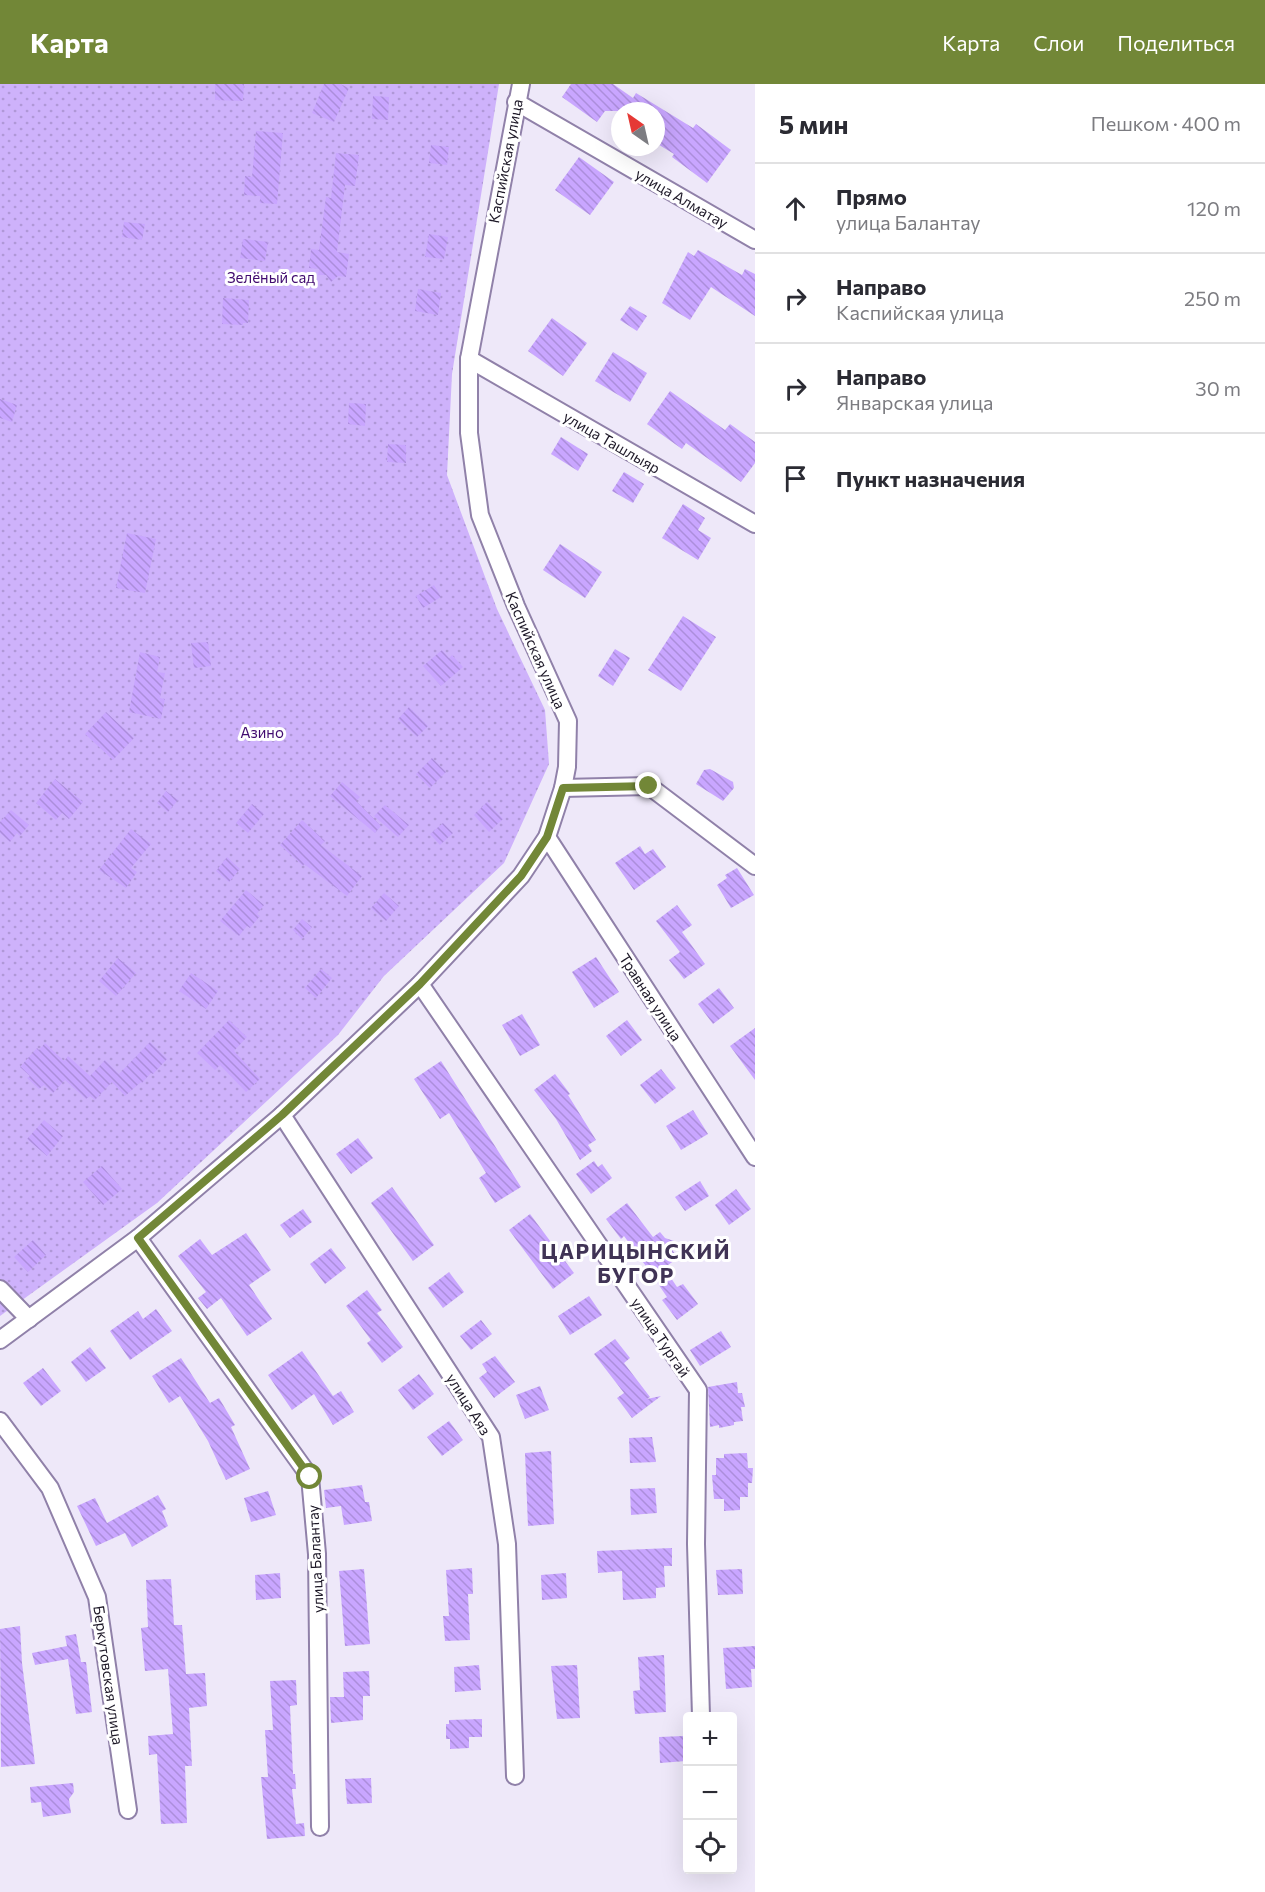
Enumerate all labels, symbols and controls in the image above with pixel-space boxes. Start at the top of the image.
text: Карта [30,25,109,59]
text: Карта [942,30,1000,55]
text: Слои [1033,30,1084,55]
text: Поделиться [1117,30,1235,55]
street label: Каспийская улица [484,97,526,225]
north arrow [611,102,665,156]
text: 5 мин [779,108,849,139]
text: Пешком · 400 m [1091,111,1241,135]
street label: улица Алматау [633,164,732,232]
text: Прямо [836,183,907,210]
icon: ahead [779,192,812,225]
text: 120 m [1187,196,1241,220]
text: улица Балантау [836,210,981,234]
park label: Зелёный сад [227,268,315,286]
text: Направо [836,273,926,300]
icon: right [779,282,812,315]
text: 250 m [1184,286,1241,310]
text: Каспийская улица [836,300,1004,324]
text: Направо [836,363,926,390]
icon: right [779,372,812,405]
text: 30 m [1195,376,1241,400]
text: Январская улица [836,390,993,414]
street label: улица Ташлыяр [560,407,664,477]
icon: arrive [779,462,812,495]
text: Пункт назначения [836,465,1025,492]
street label: Каспийская улица [502,589,570,711]
park label: Азино [240,723,284,741]
route end [635,772,661,798]
street label: Травная улица [616,950,686,1044]
district label: ЦАРИЦЫНСКИЙ БУГОР [541,1238,731,1287]
street label: улица Тургай [628,1294,694,1380]
street label: улица Аяз [443,1370,495,1438]
route start [296,1463,322,1489]
street label: улица Балантау [303,1504,327,1614]
street label: Беркутовская улица [90,1604,128,1746]
map controls [683,1712,737,1874]
button: + [683,1712,737,1766]
button: − [683,1766,737,1820]
button: locate [683,1820,737,1874]

